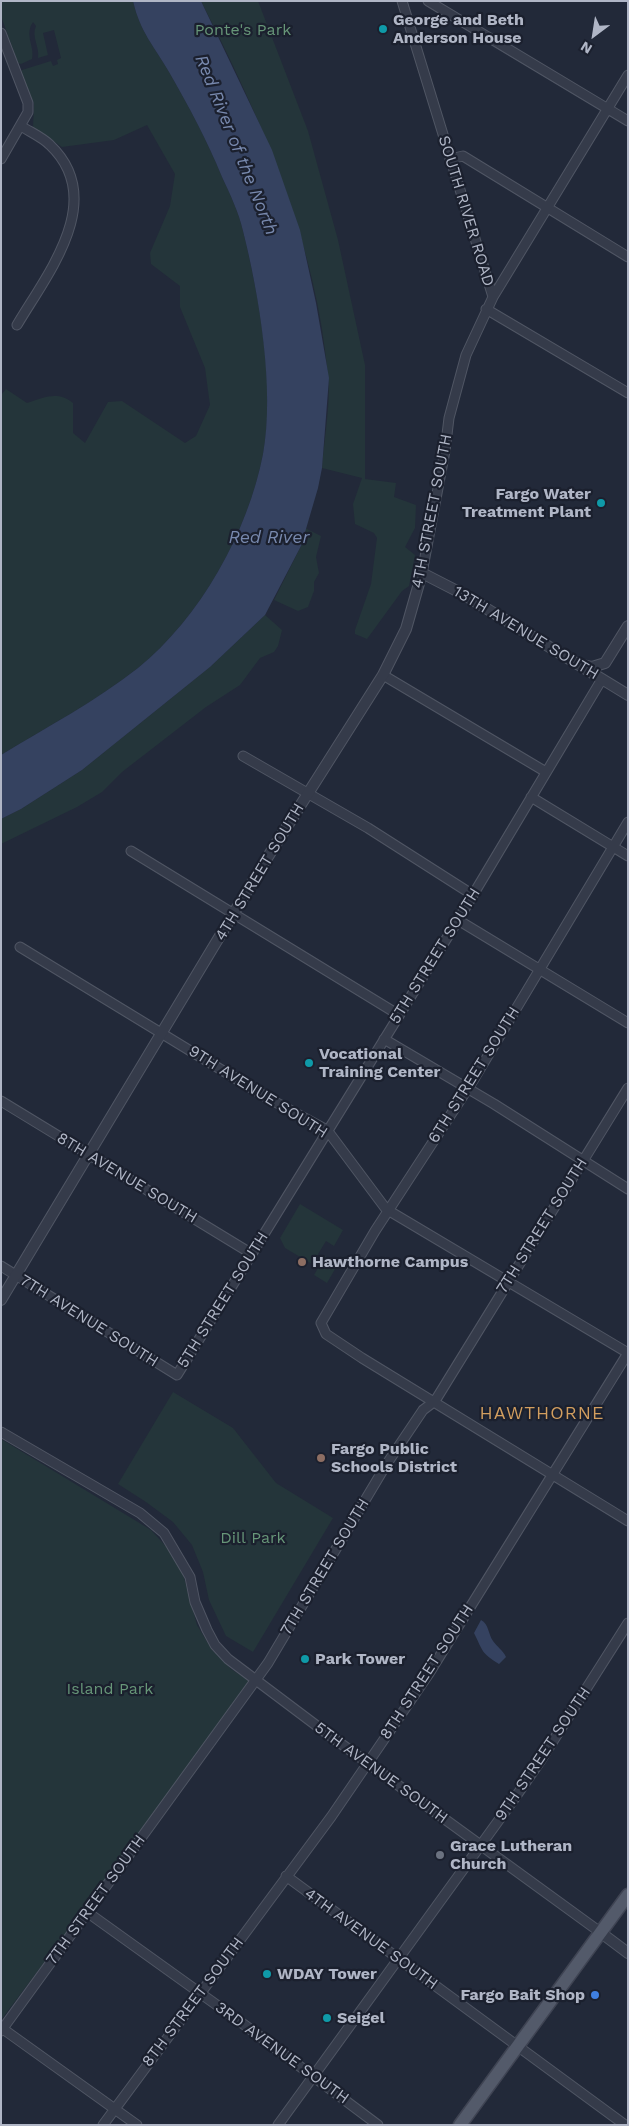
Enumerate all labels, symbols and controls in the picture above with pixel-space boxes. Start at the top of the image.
place label: George and Beth Anderson House [393,10,524,48]
north arrow [569,10,619,60]
park label: Ponte's Park [195,20,291,40]
marker: George and Beth Anderson House [377,23,389,35]
text: N [578,38,595,57]
water label: Red River of the North [190,52,282,238]
street label: SOUTH RIVER ROAD [434,133,498,289]
street label: 4TH STREET SOUTH [408,432,456,590]
place label: Fargo Water Treatment Plant [462,484,591,522]
marker: Fargo Water Treatment Plant [595,497,607,509]
water label: Red River [228,527,310,549]
street label: 13TH AVENUE SOUTH [450,582,602,684]
street label: 4TH STREET SOUTH [211,800,309,944]
street label: 5TH STREET SOUTH [385,884,485,1028]
street label: 6TH STREET SOUTH [424,1003,524,1147]
street label: 9TH AVENUE SOUTH [185,1041,331,1143]
place label: Vocational Training Center [319,1044,440,1082]
marker: Vocational Training Center [303,1057,315,1069]
street label: 8TH AVENUE SOUTH [53,1128,201,1228]
street label: 7TH STREET SOUTH [492,1155,592,1297]
street label: 5TH STREET SOUTH [173,1228,273,1372]
place label: Hawthorne Campus [312,1252,468,1272]
marker: Hawthorne Campus [296,1256,308,1268]
street label: 7TH AVENUE SOUTH [16,1271,162,1371]
district label: HAWTHORNE [478,1403,606,1425]
place label: Fargo Public Schools District [331,1439,457,1477]
marker: Fargo Public Schools District [315,1452,327,1464]
street label: 7TH STREET SOUTH [276,1495,374,1639]
park label: Dill Park [220,1528,286,1548]
street label: 8TH STREET SOUTH [376,1601,478,1743]
place label: Park Tower [315,1649,405,1669]
marker: Park Tower [299,1653,311,1665]
park label: Island Park [67,1679,153,1699]
street label: 9TH STREET SOUTH [491,1684,595,1824]
street label: 5TH AVENUE SOUTH [311,1718,451,1828]
street label: 7TH STREET SOUTH [42,1831,150,1969]
place label: Grace Lutheran Church [450,1836,572,1874]
marker: Grace Lutheran Church [434,1849,446,1861]
street label: 4TH AVENUE SOUTH [301,1884,441,1994]
street label: 8TH STREET SOUTH [138,1933,248,2071]
place label: WDAY Tower [277,1964,377,1984]
marker: WDAY Tower [261,1968,273,1980]
place label: Fargo Bait Shop [461,1985,585,2005]
marker: Fargo Bait Shop [589,1989,601,2001]
street label: 3RD AVENUE SOUTH [211,1998,353,2108]
place label: Seigel [337,2008,385,2028]
marker: Seigel [321,2012,333,2024]

